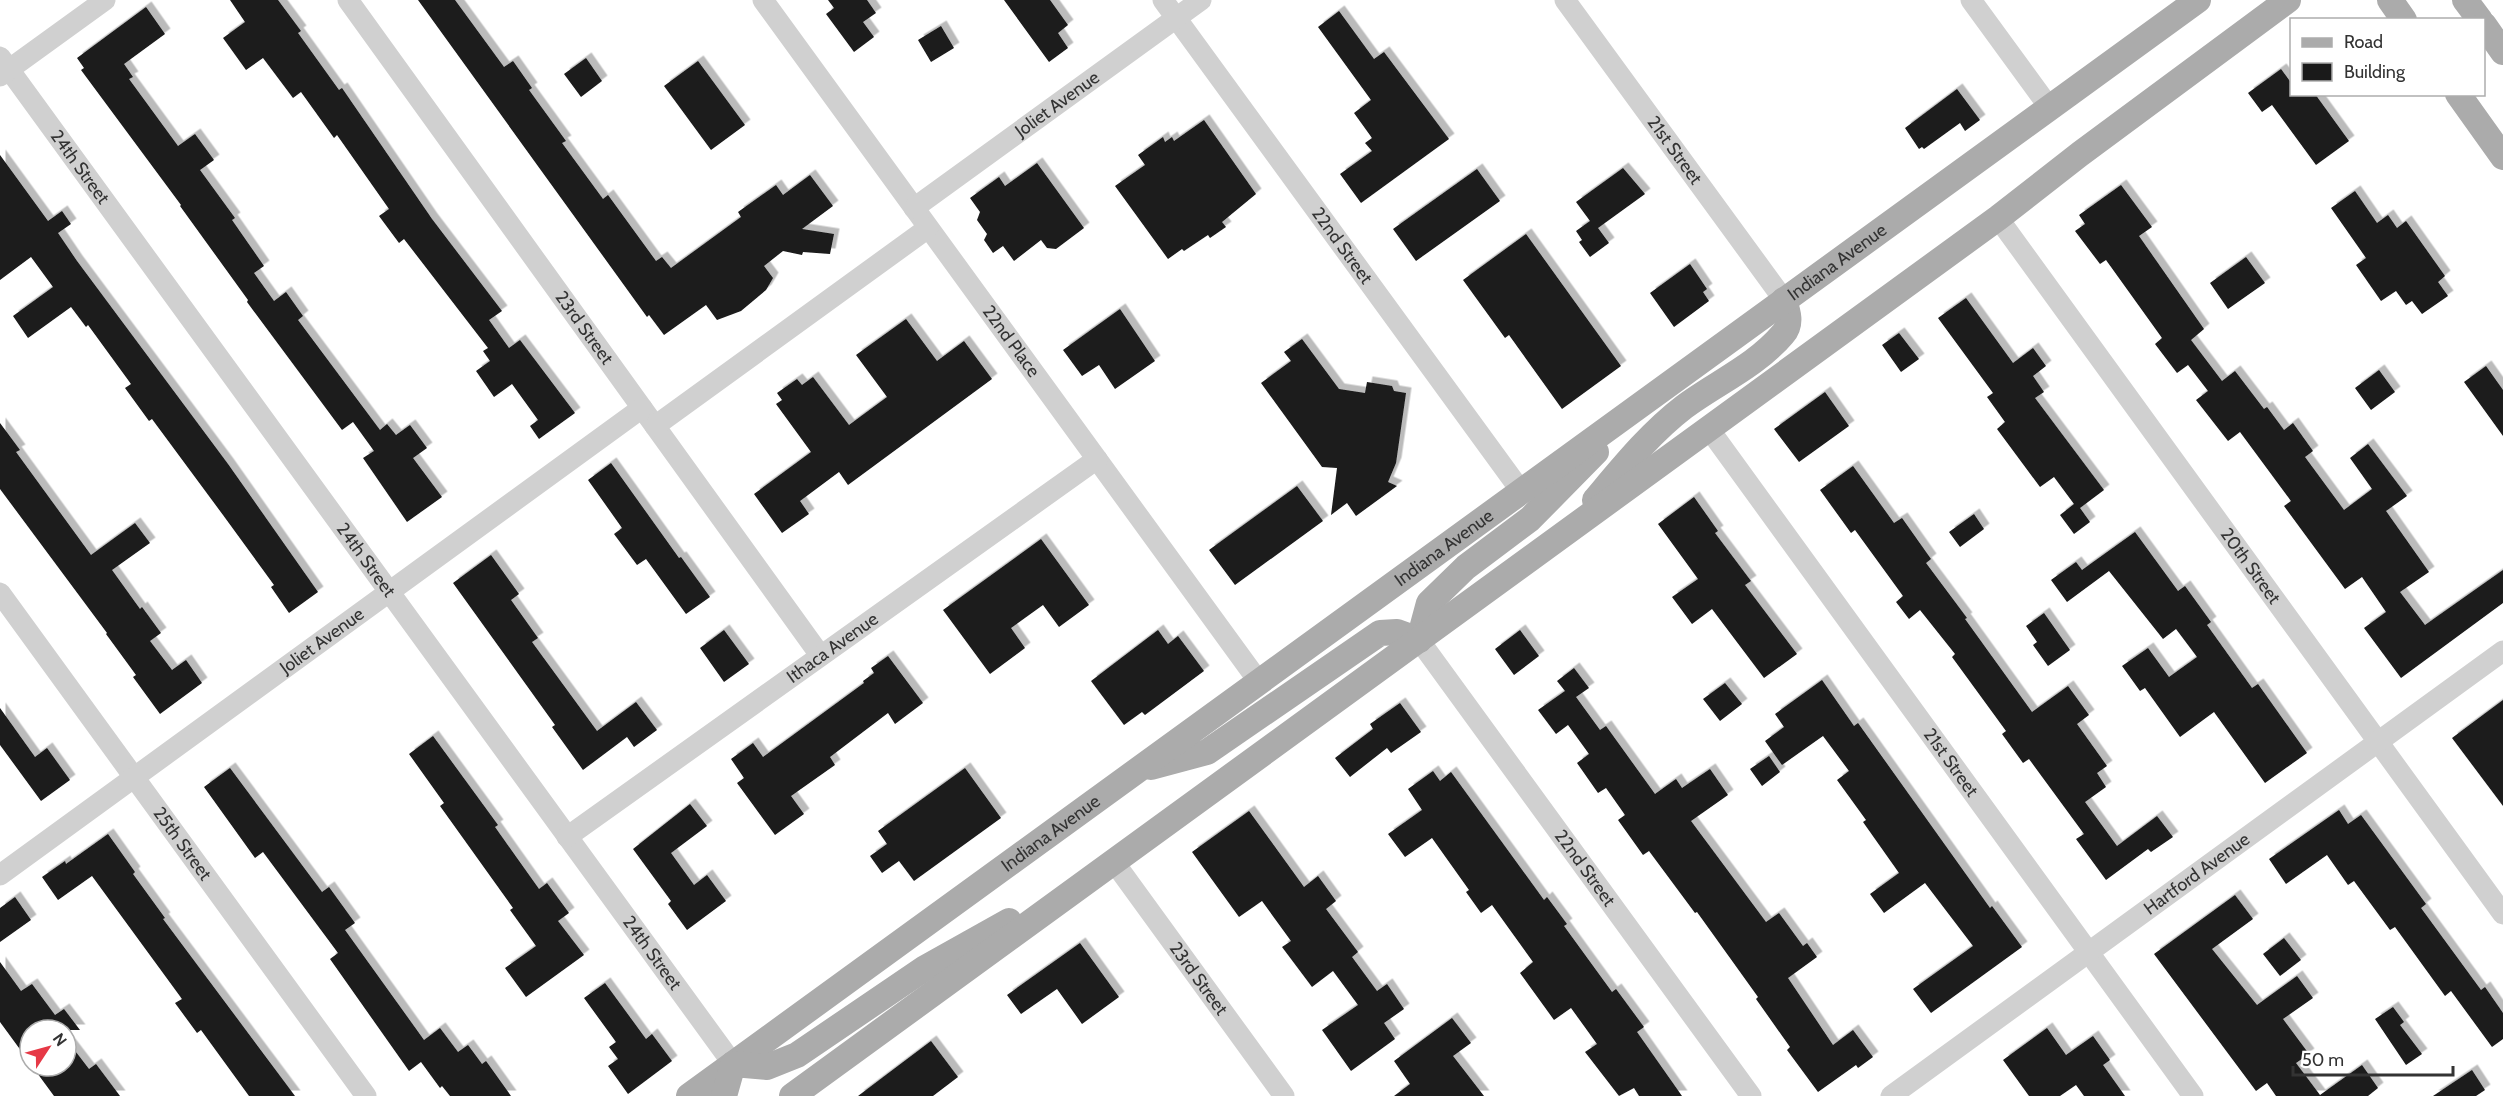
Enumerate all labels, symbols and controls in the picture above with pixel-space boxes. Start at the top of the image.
legend [2290,18,2485,96]
text: Road [2344,31,2383,53]
text: Building [2344,61,2406,83]
street label: Joliet Avenue [1010,66,1104,143]
street label: 21st Street [1642,112,1707,189]
street label: 24th Street [46,126,114,208]
street label: 22nd Street [1307,203,1377,288]
street label: Indiana Avenue [1783,219,1891,305]
street label: 23rd Street [550,287,618,369]
street label: 22nd Place [978,301,1045,381]
street label: Indiana Avenue [1390,504,1498,591]
street label: 24th Street [332,519,400,601]
street label: 20th Street [2216,524,2285,608]
street label: Joliet Avenue [275,603,368,679]
street label: Ithaca Avenue [783,608,882,688]
street label: 21st Street [1919,724,1983,801]
street label: Indiana Avenue [997,790,1104,877]
street label: 25th Street [148,803,216,885]
street label: 22nd Street [1550,825,1620,911]
street label: Hartford Avenue [2140,828,2254,919]
street label: 24th Street [618,912,686,994]
street label: 23rd Street [1165,938,1233,1019]
north arrow [18,1018,78,1078]
text: N [49,1029,71,1050]
scale bar [2293,1039,2454,1077]
text: 50 m [2302,1049,2344,1071]

